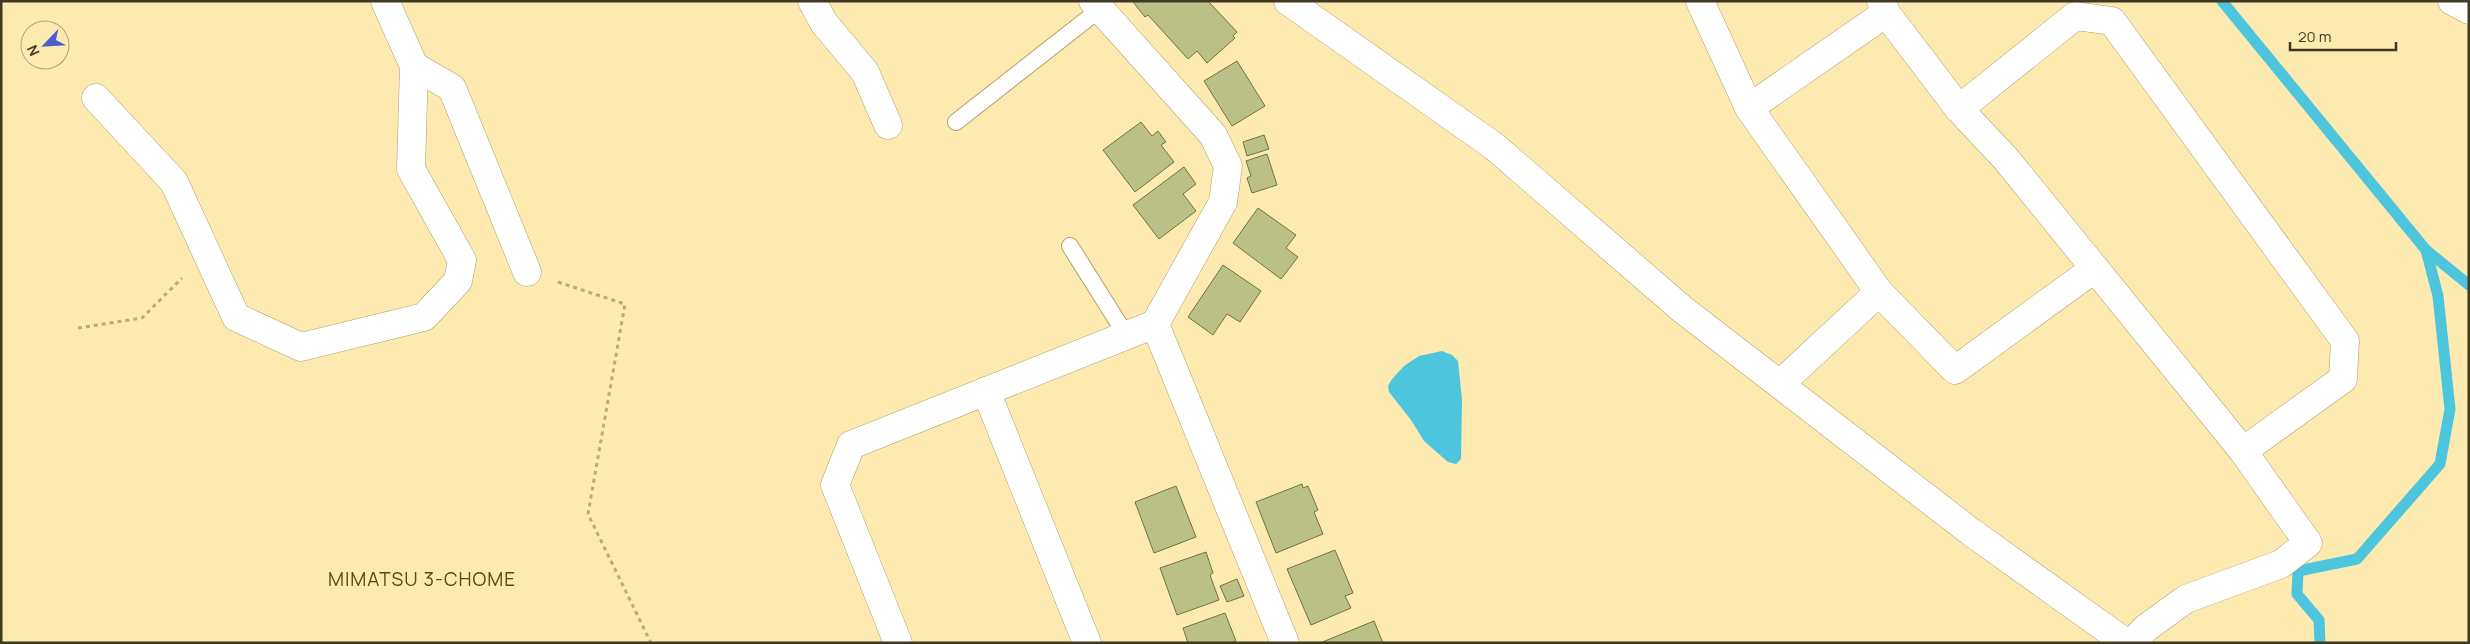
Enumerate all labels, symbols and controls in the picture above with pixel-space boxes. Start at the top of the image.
north arrow [20,20,70,70]
scale bar [2290,20,2396,52]
text: 20 m [2298,26,2331,47]
text: N [22,42,44,59]
district label: MIMATSU 3-CHOME [328,566,516,592]

